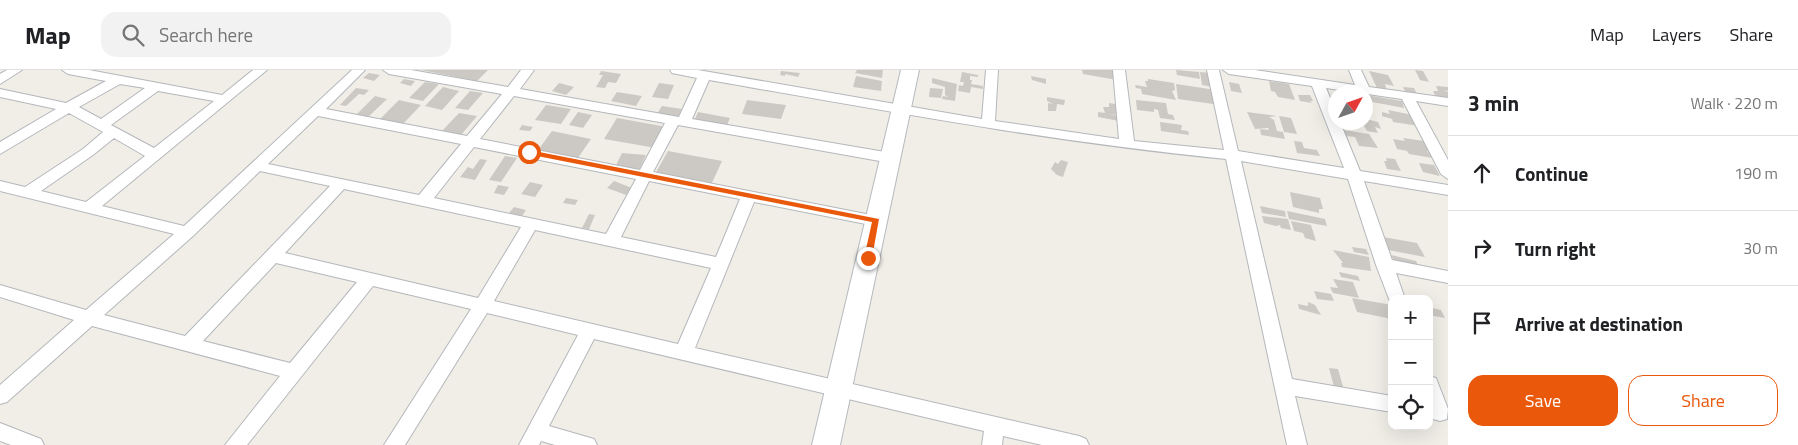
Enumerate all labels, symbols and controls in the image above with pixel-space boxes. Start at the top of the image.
search box [101,12,451,57]
text: Map [25,17,71,53]
text: Search here [159,20,253,49]
icon: search [119,21,147,49]
text: Map [1590,21,1624,48]
text: Layers [1652,21,1701,48]
text: Share [1729,21,1773,48]
north arrow [1328,85,1373,130]
text: 3 min [1468,87,1519,119]
text: Walk · 220 m [1690,91,1778,115]
route start [518,141,541,164]
icon: ahead [1468,159,1496,187]
text: Continue [1515,159,1588,188]
text: 190 m [1734,161,1778,185]
icon: right [1468,234,1496,262]
text: Turn right [1515,234,1596,263]
text: 30 m [1743,236,1778,260]
route end [857,247,880,270]
map controls [1388,295,1433,430]
button: + [1388,295,1433,340]
icon: arrive [1468,309,1496,337]
text: Arrive at destination [1515,309,1683,338]
button: − [1388,340,1433,385]
button: Save [1468,375,1618,426]
button: Share [1628,375,1778,426]
button: locate [1388,385,1433,430]

